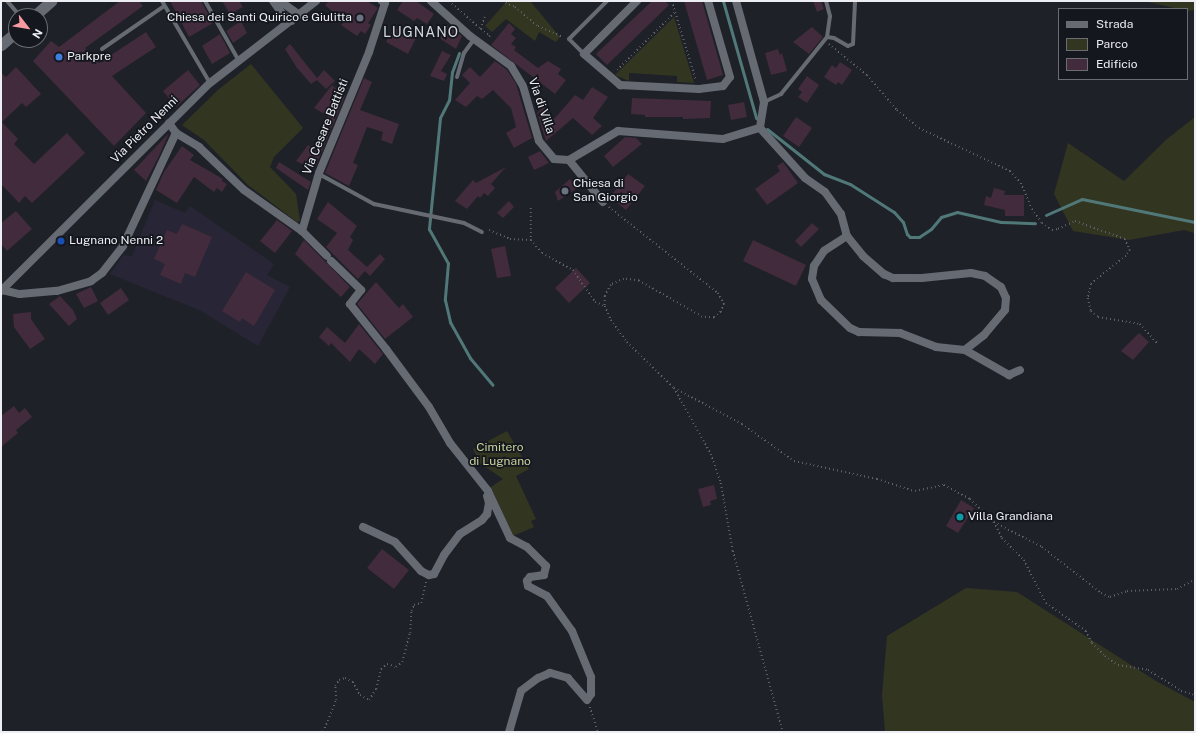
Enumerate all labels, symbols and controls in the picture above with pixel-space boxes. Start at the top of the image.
north arrow [8,8,48,48]
legend [1058,8,1188,80]
place label: Chiesa dei Santi Quirico e Giulitta [166,11,352,25]
marker: Chiesa dei Santi Quirico e Giulitta [355,13,365,23]
text: Strada [1096,17,1133,31]
district label: LUGNANO [383,24,459,40]
text: N [30,27,45,40]
text: Parco [1096,37,1128,51]
place label: Parkpre [67,50,111,64]
marker: Parkpre [54,52,64,62]
text: Edificio [1096,57,1138,71]
street label: Via di Villa [525,76,557,136]
street label: Via Cesare Battisti [300,77,352,177]
street label: Via Pietro Nenni [108,93,182,167]
place label: Chiesa di San Giorgio [573,177,638,205]
marker: Chiesa di San Giorgio [560,186,570,196]
place label: Lugnano Nenni 2 [69,234,163,248]
marker: Lugnano Nenni 2 [56,236,66,246]
park label: Cimitero di Lugnano [469,441,531,469]
place label: Villa Grandiana [968,510,1053,524]
marker: Villa Grandiana [955,512,965,522]

